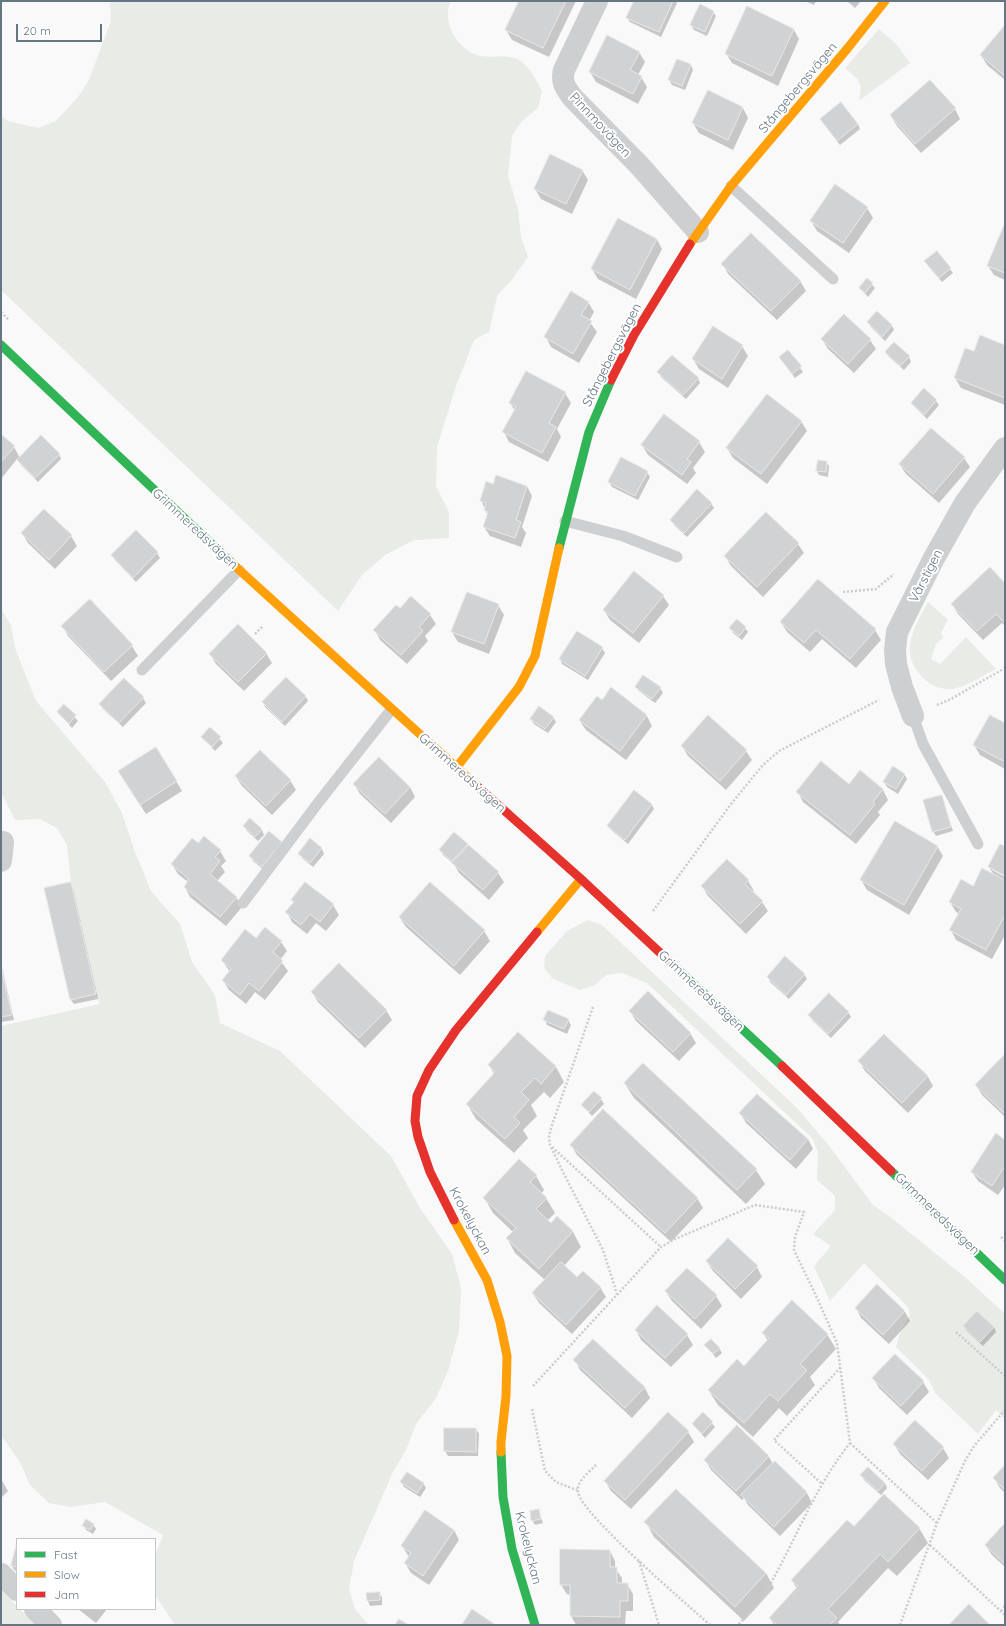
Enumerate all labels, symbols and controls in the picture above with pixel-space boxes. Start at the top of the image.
scale bar [18,16,104,42]
text: 20 m [23,23,51,38]
street label: Stångebergsvägen [755,39,841,137]
street label: Pinnmovägen [566,89,634,161]
street label: Stångebergsvägen [579,301,645,409]
street label: Grimmeredsvägen [149,485,241,573]
street label: Vårstigen [906,547,946,605]
street label: Grimmeredsvägen [415,730,509,816]
street label: Grimmeredsvägen [655,947,747,1035]
street label: Grimmeredsvägen [892,1170,982,1258]
street label: Krokelyckan [446,1184,494,1258]
street label: Krokelyckan [511,1510,545,1586]
legend [16,1538,156,1610]
text: Fast [54,1547,78,1562]
text: Slow [54,1567,80,1582]
text: Jam [54,1587,79,1602]

